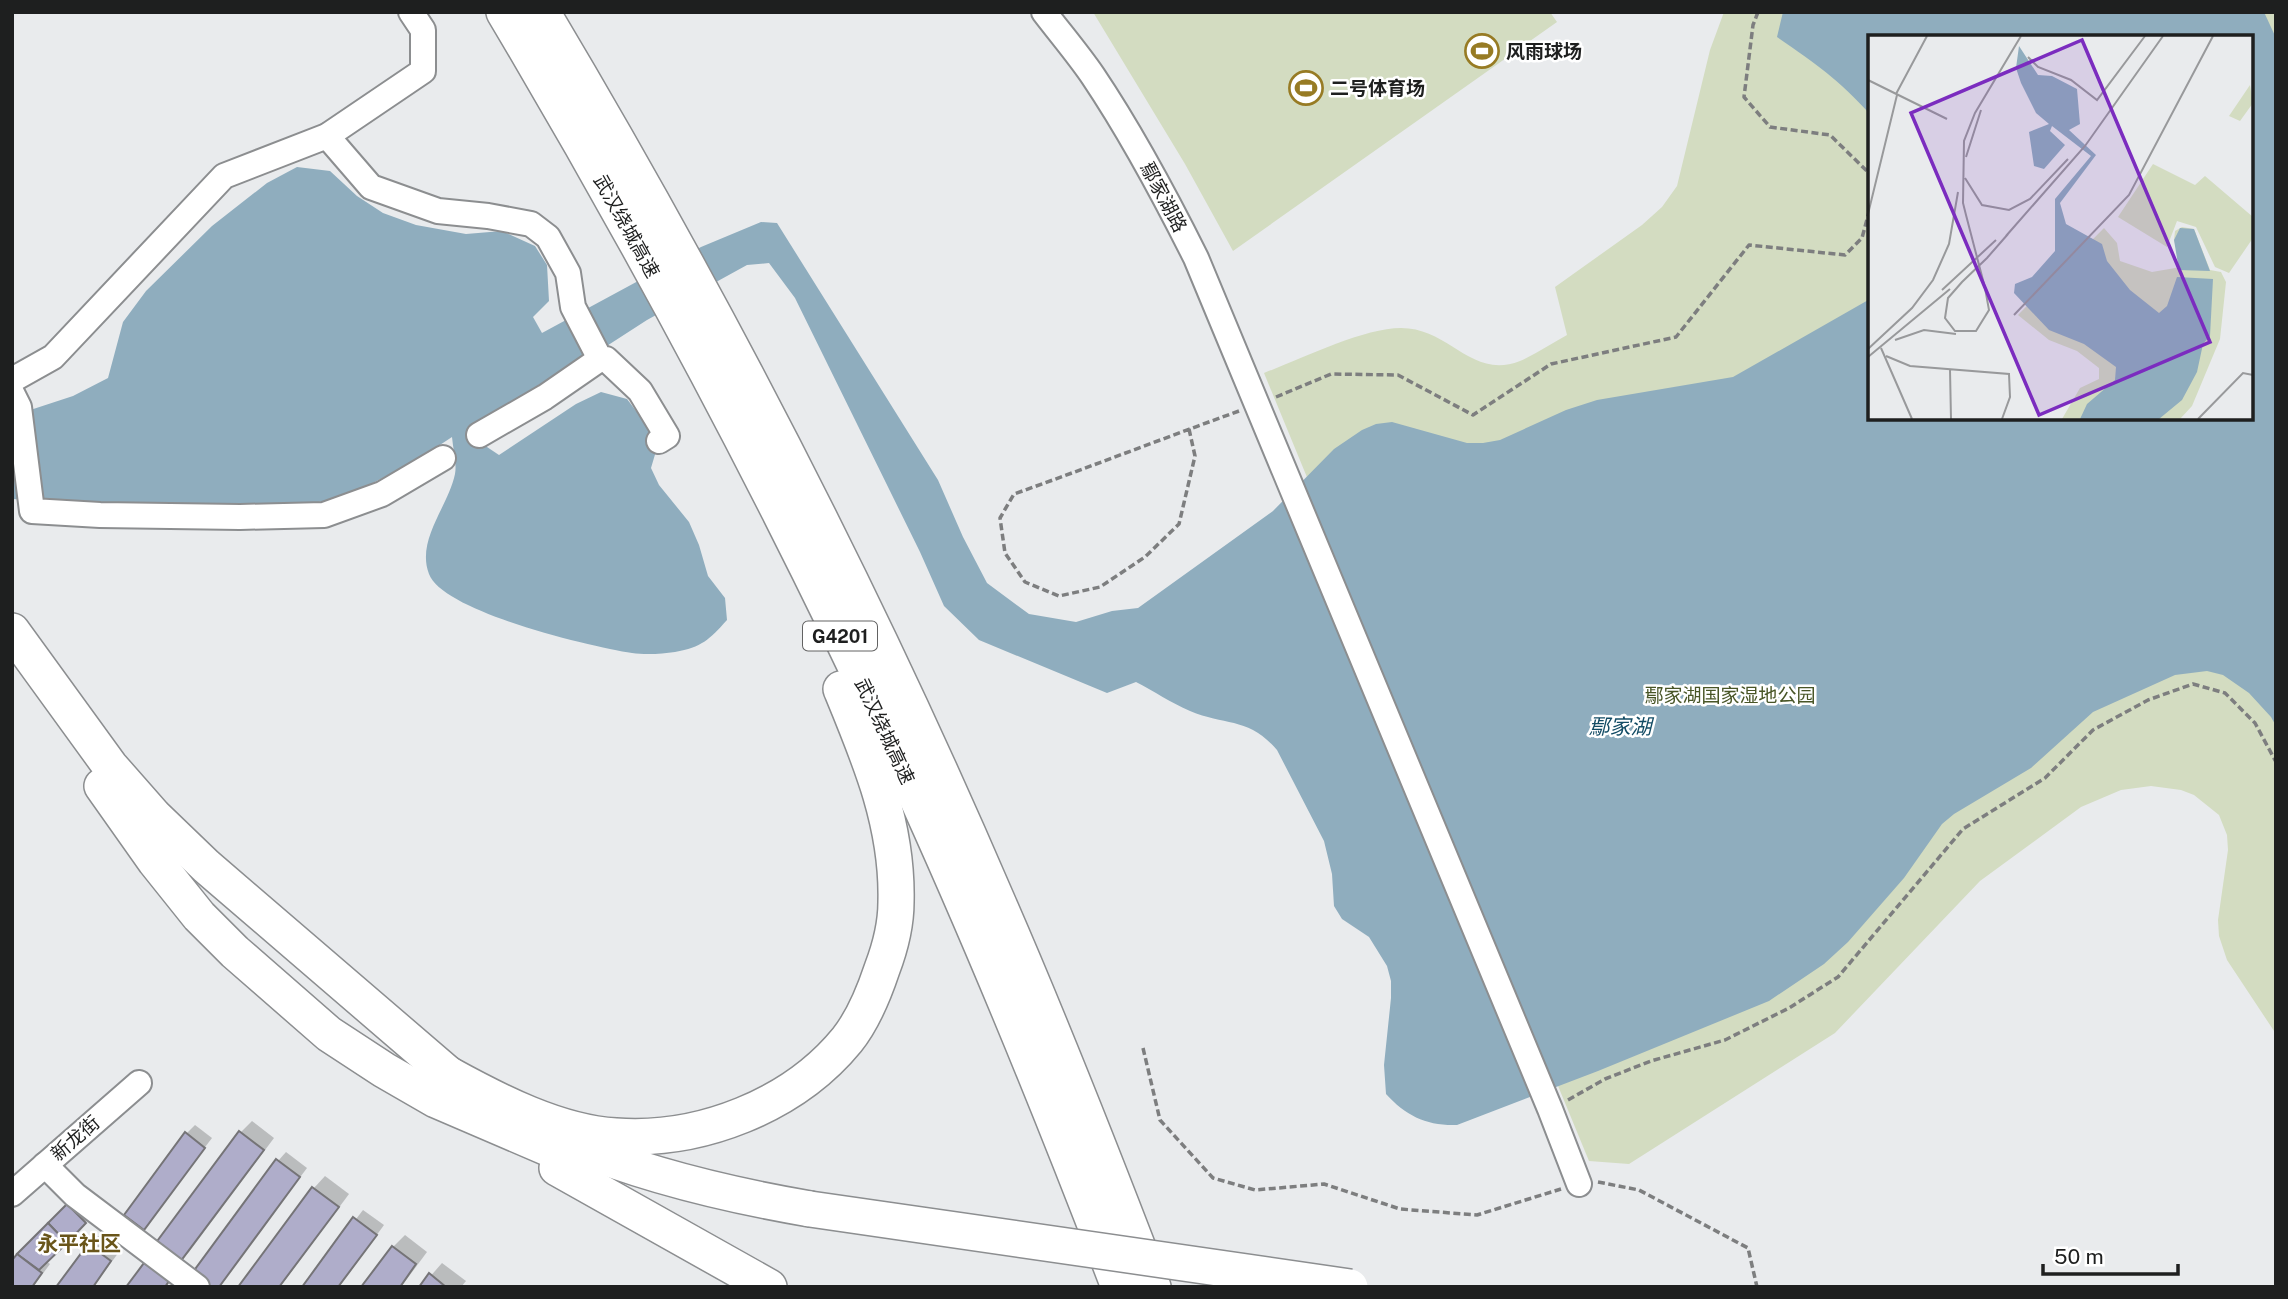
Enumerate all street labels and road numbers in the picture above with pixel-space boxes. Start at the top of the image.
street label: 鄢家湖路 [1136,158,1192,236]
street label: 武汉绕城高速 [590,171,664,281]
road number: G4201 [803,622,877,650]
street label: 武汉绕城高速 [851,675,919,787]
street label: 新龙街 [46,1111,104,1165]

